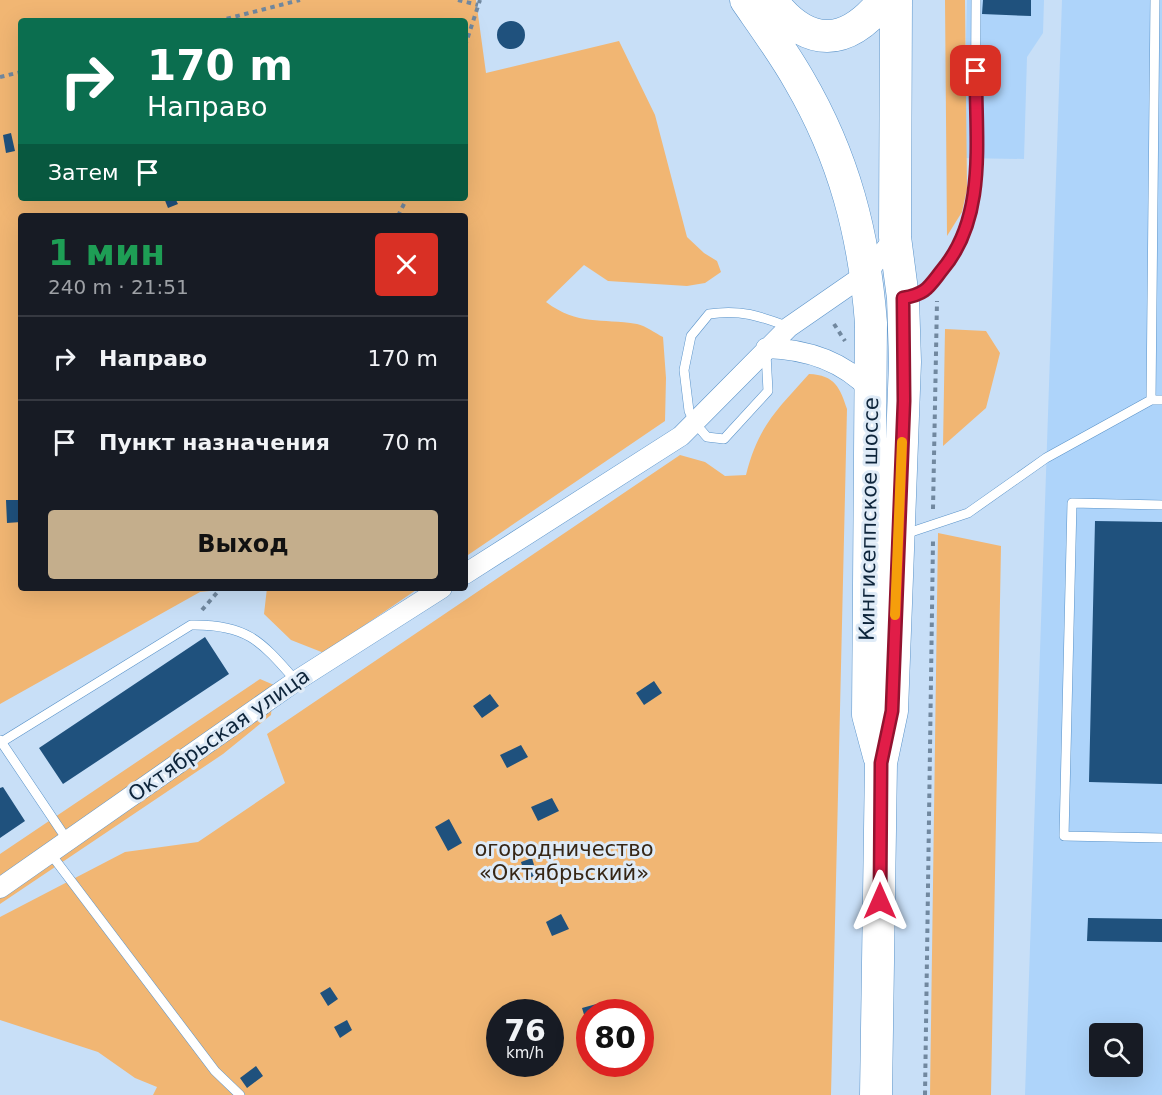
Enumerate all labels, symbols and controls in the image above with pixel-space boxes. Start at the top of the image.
text: 170 m [147,41,293,90]
icon: right [48,42,126,120]
pin [950,45,1001,96]
icon: arrive [959,54,992,87]
text: Направо [147,91,268,122]
icon: arrive [131,156,164,189]
text: Затем [48,160,119,185]
text: 1 мин [48,232,165,273]
button: close [375,233,438,296]
text: 240 m · 21:51 [48,275,189,299]
icon: right [48,342,81,375]
text: Направо [99,346,207,371]
text: 170 m [368,346,438,371]
street label: Кингисеппское шоссе [855,397,883,641]
icon: arrive [48,426,81,459]
text: Пункт назначения [99,430,330,455]
text: 70 m [382,430,438,455]
button: Выход [48,510,438,579]
street label: Октябрьская улица [124,663,314,807]
park label: огородничество «Октябрьский» [474,837,654,885]
position arrow [848,869,912,933]
speed limit sign: 80 [576,999,654,1077]
text: 76 [504,1013,546,1048]
map controls [1089,1023,1143,1077]
button: search [1089,1023,1143,1077]
text: km/h [506,1044,544,1062]

